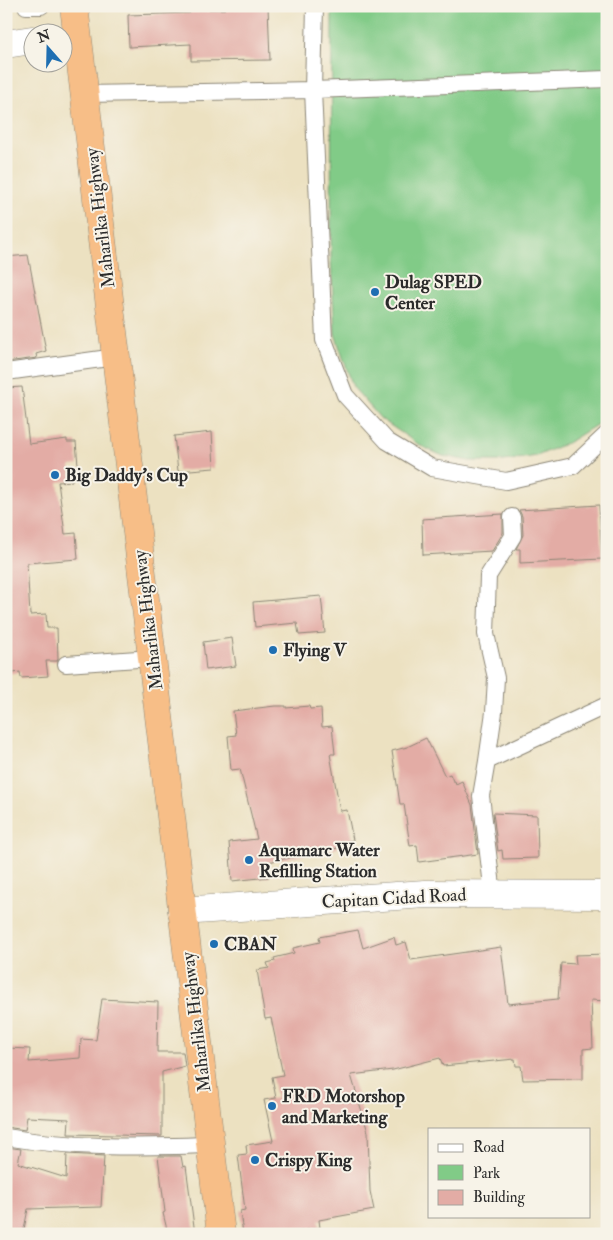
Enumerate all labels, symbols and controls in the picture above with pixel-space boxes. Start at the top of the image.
north arrow [22,22,72,72]
text: N [34,26,53,47]
street label: Maharlika Highway [80,145,121,289]
place label: Dulag SPED Center [385,271,482,315]
marker: Dulag SPED Center [369,286,381,298]
place label: Big Daddy's Cup [65,464,188,487]
marker: Big Daddy's Cup [49,469,61,481]
street label: Maharlika Highway [128,547,169,691]
place label: Flying V [283,639,347,662]
marker: Flying V [267,644,279,656]
place label: Aquamarc Water Refilling Station [258,839,380,883]
marker: Aquamarc Water Refilling Station [243,854,255,866]
street label: Capitan Cidad Road [321,883,467,914]
place label: CBAN [224,933,277,956]
marker: CBAN [208,938,220,950]
street label: Maharlika Highway [176,949,217,1093]
place label: FRD Motorshop and Marketing [282,1085,405,1129]
marker: FRD Motorshop and Marketing [266,1100,278,1112]
legend [428,1128,590,1218]
text: Road [473,1138,505,1157]
place label: Crispy King [265,1149,353,1172]
marker: Crispy King [249,1154,261,1166]
text: Park [473,1164,500,1183]
text: Building [473,1188,525,1207]

